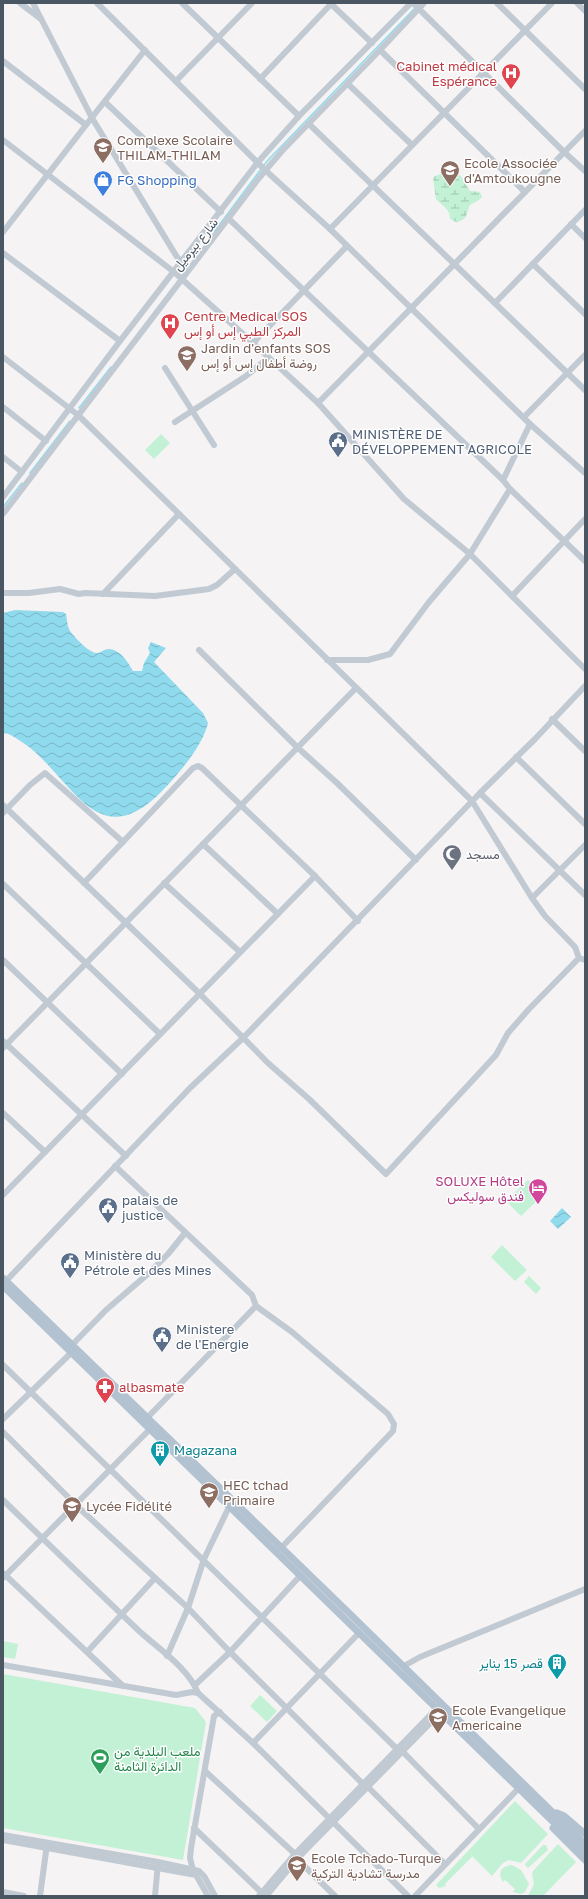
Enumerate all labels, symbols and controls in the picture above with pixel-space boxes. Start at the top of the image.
place label: Cabinet médical Espérance [396,58,497,89]
hospital icon: Cabinet médical Espérance [500,62,522,90]
place label: Complexe Scolaire THILAM-THILAM [117,132,233,163]
school or university icon: Complexe Scolaire THILAM-THILAM [92,136,114,164]
place label: Ecole Associée d'Amtoukougne [464,155,561,186]
school or university icon: Ecole Associée d'Amtoukougne [439,159,461,187]
shop icon: FG Shopping [92,169,114,197]
place label: FG Shopping [117,172,197,188]
street label: شارع بيرميل [169,214,223,275]
place label: Centre Medical SOS المركز الطبي إس أو إس [184,308,307,342]
hospital icon: Centre Medical SOS المركز الطبي إس أو إس [159,312,181,340]
place label: Jardin d'enfants SOS روضة أطفال إس أو إس [201,340,331,373]
school or university icon: Jardin d'enfants SOS روضة أطفال إس أو إس [176,344,198,372]
place label: MINISTÈRE DE DÉVELOPPEMENT AGRICOLE [352,426,532,457]
public building icon: MINISTÈRE DE DÉVELOPPEMENT AGRICOLE [327,430,349,458]
mosque icon: مسجد [441,843,463,871]
place label: مسجد [466,846,500,862]
place label: SOLUXE Hôtel فندق سوليكس [435,1173,524,1205]
hotel icon: SOLUXE Hôtel فندق سوليكس [527,1177,549,1205]
place label: palais de justice [121,1192,178,1223]
public building icon: palais de justice [97,1196,119,1224]
place label: Ministère du Pétrole et des Mines [84,1247,212,1278]
public building icon: Ministère du Pétrole et des Mines [59,1251,81,1279]
place label: Ministere de l'Energie [176,1321,249,1352]
public building icon: Ministere de l'Energie [151,1325,173,1353]
pharmacy icon: albasmate [94,1376,116,1404]
place label: albasmate [119,1379,184,1395]
building icon: Magazana [149,1439,171,1467]
place label: Magazana [174,1442,237,1458]
place label: HEC tchad Primaire [223,1477,288,1508]
school or university icon: HEC tchad Primaire [198,1481,220,1509]
school or university icon: Lycée Fidélité [61,1495,83,1523]
place label: Lycée Fidélité [86,1498,172,1514]
building icon: قصر 15 يناير [546,1652,568,1680]
place label: قصر 15 يناير [478,1655,543,1672]
place label: Ecole Evangelique Americaine [452,1702,566,1733]
school or university icon: Ecole Evangelique Americaine [427,1706,449,1734]
place label: ملعب البلدية من الدائرة الثامنة [114,1743,201,1775]
sports icon: ملعب البلدية من الدائرة الثامنة [89,1747,111,1775]
place label: Ecole Tchado-Turque مدرسة تشادية التركية [311,1850,441,1882]
school or university icon: Ecole Tchado-Turque مدرسة تشادية التركية [286,1854,308,1882]

